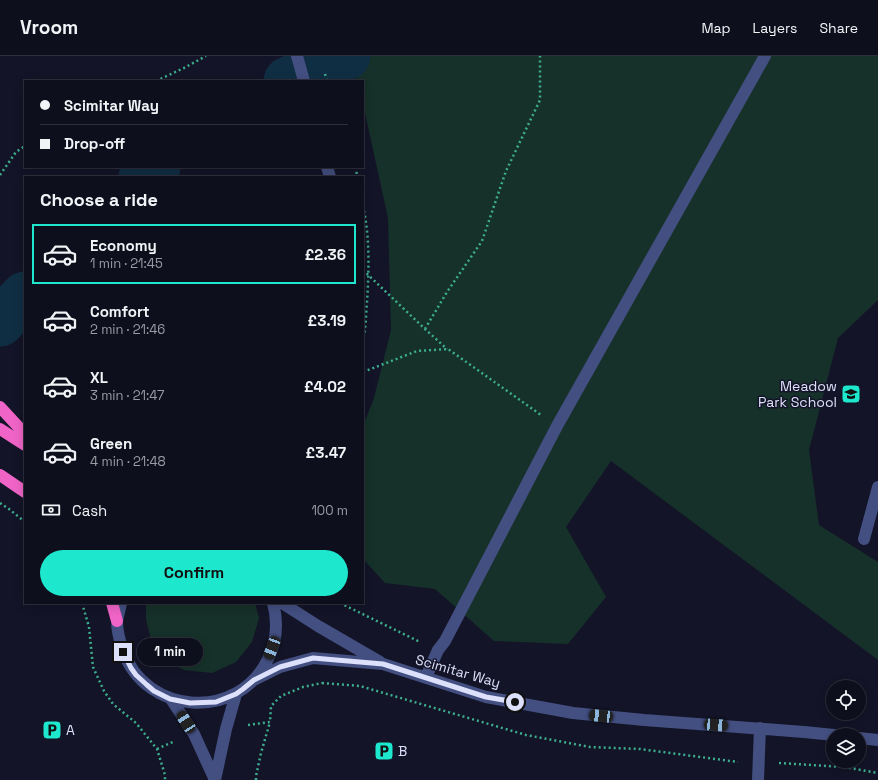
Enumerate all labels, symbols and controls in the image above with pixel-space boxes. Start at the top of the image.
text: Vroom [20,15,78,40]
text: Map [701,19,731,37]
text: Layers [753,19,797,37]
text: Share [819,19,858,37]
text: Scimitar Way [64,96,159,115]
text: Drop-off [64,134,125,153]
text: Choose a ride [40,188,158,211]
icon: car [42,236,78,272]
text: Economy [90,236,157,255]
text: £2.36 [305,245,346,264]
text: 1 min · 21:45 [90,255,163,272]
icon: car [42,302,78,338]
text: Comfort [90,302,150,321]
text: £3.19 [308,311,346,330]
text: 2 min · 21:46 [90,321,165,338]
icon: car [42,368,78,404]
text: XL [90,368,108,387]
text: £4.02 [304,377,346,396]
place label: Meadow Park School [758,377,837,411]
school or university icon: Meadow Park School [840,383,862,405]
text: 3 min · 21:47 [90,387,164,404]
icon: car [42,434,78,470]
text: Green [90,434,132,453]
text: £3.47 [306,443,346,462]
text: 4 min · 21:48 [90,453,166,470]
icon: cash [40,499,62,521]
text: Cash [72,501,107,520]
text: 100 m [311,502,348,519]
button: Confirm [40,550,348,596]
car [262,635,282,661]
callout: 1 min [137,638,203,666]
route end [114,643,132,661]
text: 1 min [154,643,186,660]
street label: Scimitar Way [413,650,503,692]
map controls [826,680,866,768]
button: locate [826,680,866,720]
route start [506,693,524,711]
car [174,709,198,735]
car [588,709,614,723]
car [704,718,728,732]
parking icon: A [41,719,63,741]
place label: A [66,721,75,739]
button: layers [826,728,866,768]
parking icon: B [373,740,395,762]
place label: B [398,742,407,760]

